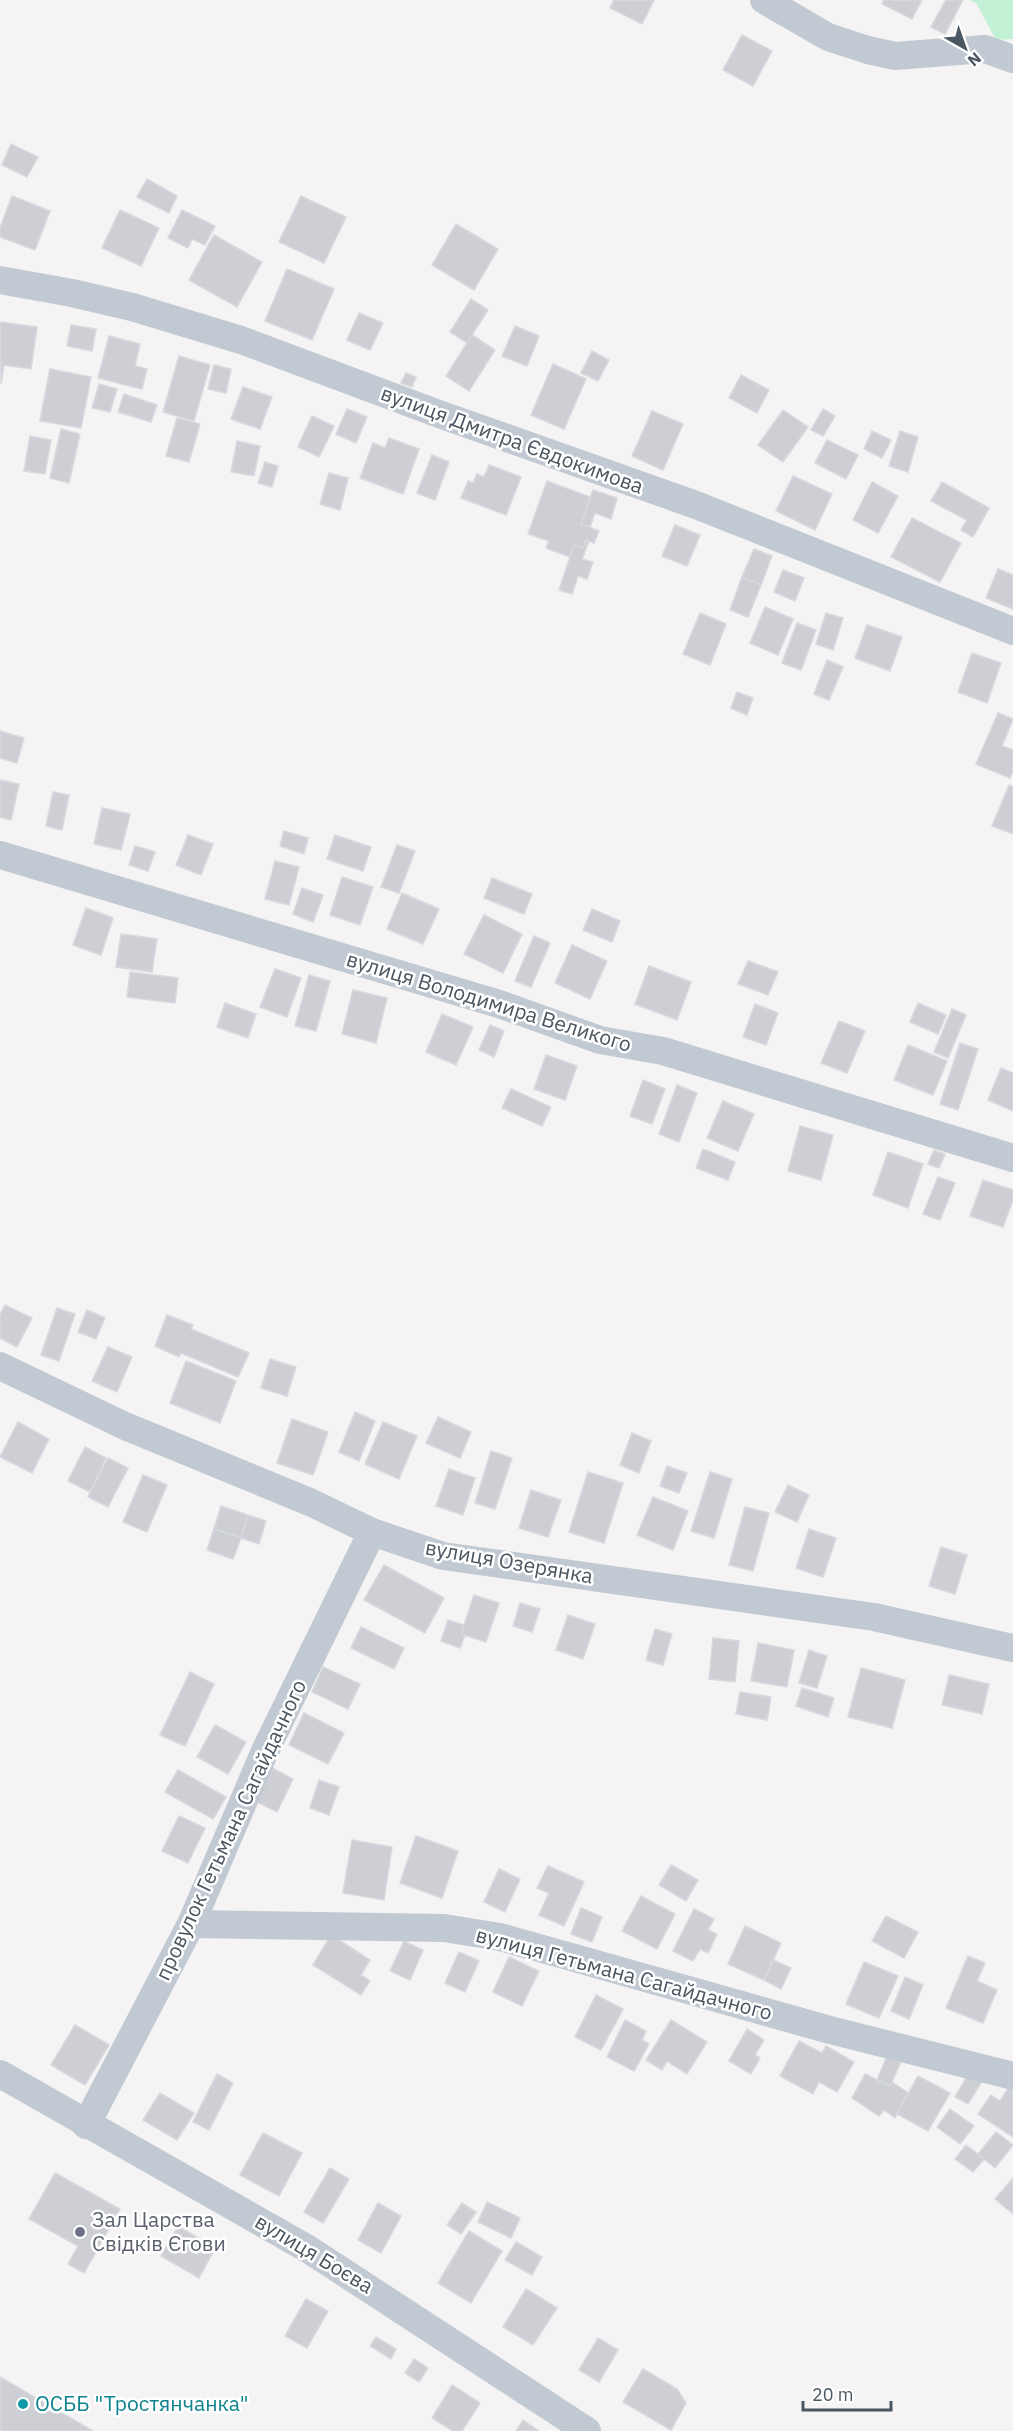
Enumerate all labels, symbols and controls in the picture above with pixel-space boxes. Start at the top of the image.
north arrow [935,18,995,78]
text: N [964,48,986,71]
street label: вулиця Дмитра Євдокимова [377,378,648,500]
street label: вулиця Володимира Великого [343,944,635,1058]
street label: вулиця Озерянка [423,1532,595,1590]
street label: провулок Гетьмана Сагайдачного [148,1675,312,1984]
street label: вулиця Гетьмана Сагайдачного [473,1920,775,2026]
place label: Зал Царства Свідків Єгови [92,2205,226,2257]
street label: вулиця Боєва [250,2207,379,2299]
marker: Зал Царства Свідків Єгови [73,2225,87,2239]
scale bar [803,2374,892,2412]
text: 20 m [812,2383,854,2406]
place label: ОСББ "Тростянчанка" [35,2389,249,2417]
marker: ОСББ "Тростянчанка" [16,2397,30,2411]

